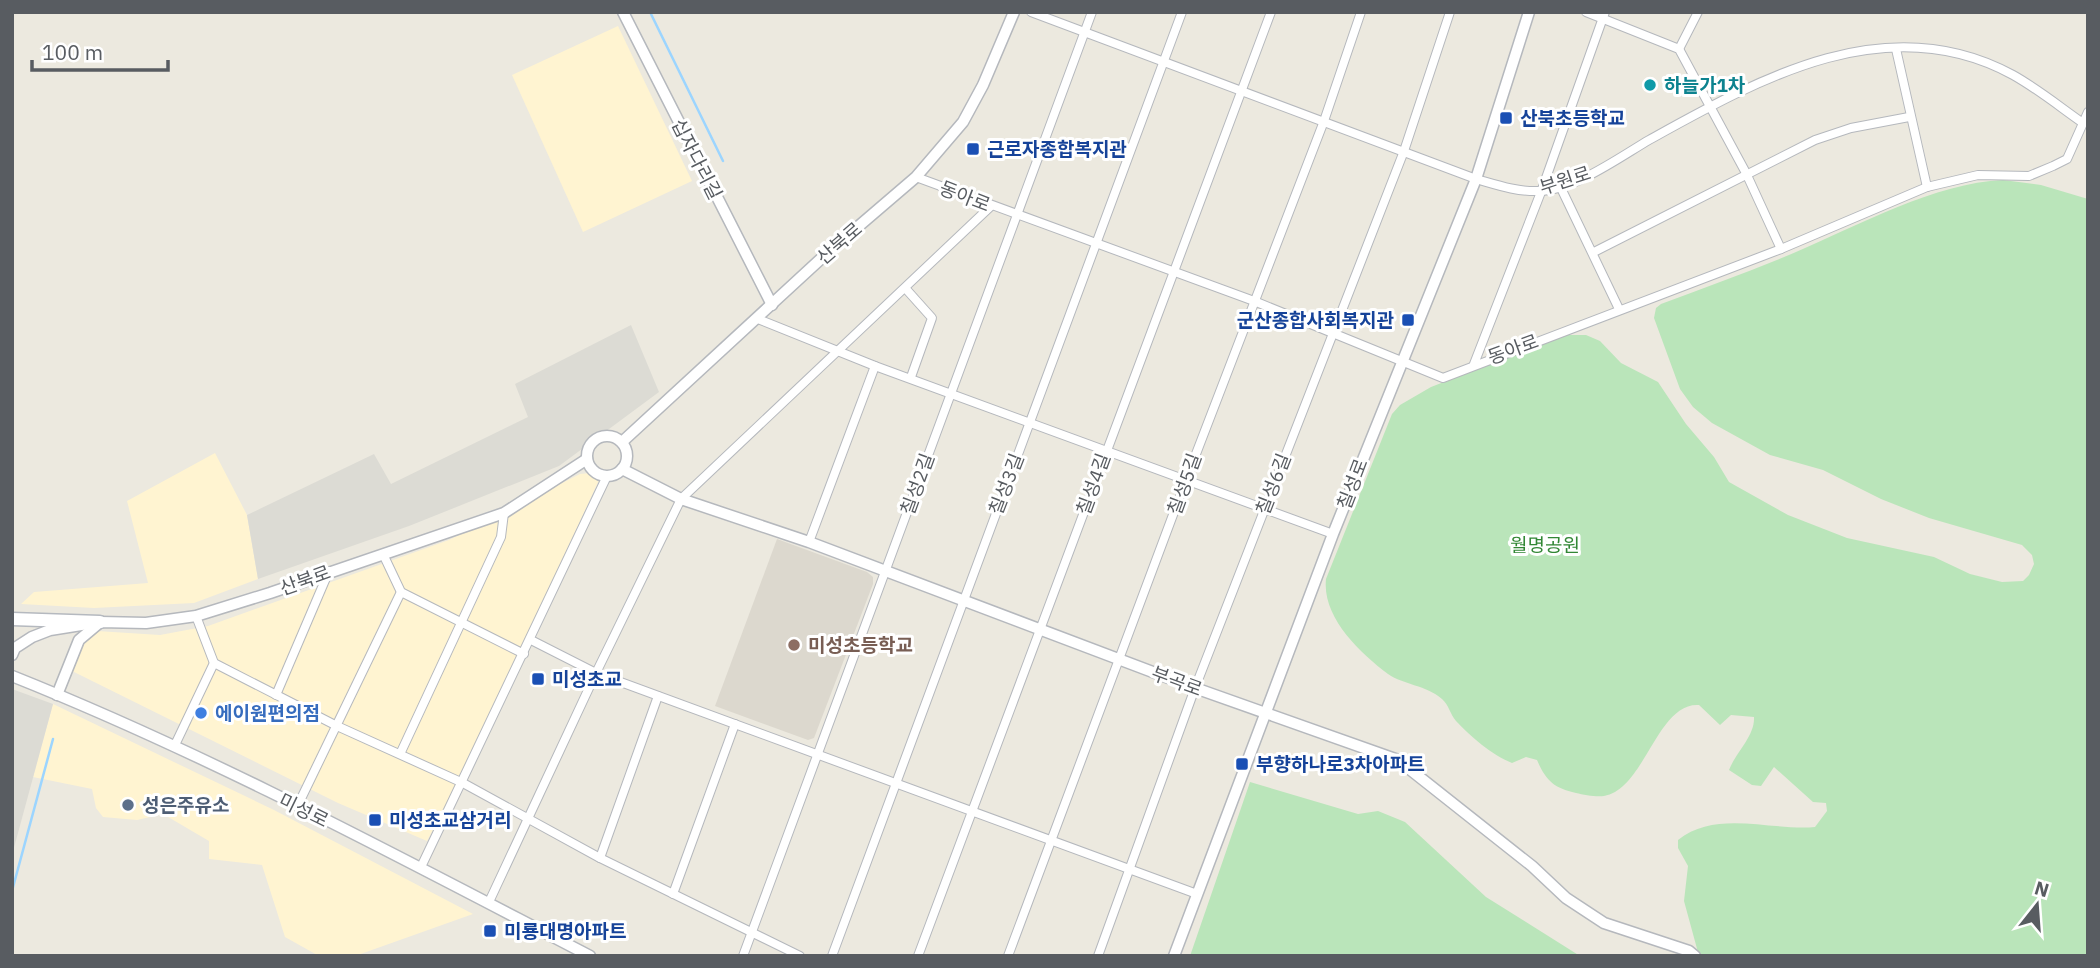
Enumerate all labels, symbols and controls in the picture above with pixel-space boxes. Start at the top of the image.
scale bar [32,28,168,72]
text: 100 m [42,38,103,66]
place label: 하늘가1차 [1664,73,1746,97]
marker: 하늘가1차 [1642,77,1658,93]
place label: 산북초등학교 [1520,106,1625,130]
marker: 산북초등학교 [1498,110,1514,126]
street label: 십자다리길 [666,115,728,203]
place label: 근로자종합복지관 [987,137,1127,161]
marker: 근로자종합복지관 [965,141,981,157]
street label: 부원로 [1536,160,1594,200]
street label: 동아로 [936,175,994,217]
street label: 산북로 [811,217,867,269]
place label: 군산종합사회복지관 [1237,308,1395,332]
marker: 군산종합사회복지관 [1400,312,1416,328]
street label: 동아로 [1484,329,1542,369]
street label: 칠성2길 [895,450,939,518]
street label: 칠성3길 [983,450,1029,518]
street label: 칠성4길 [1071,450,1115,518]
street label: 칠성5길 [1162,450,1206,518]
street label: 칠성6길 [1250,450,1296,518]
street label: 칠성로 [1331,455,1373,513]
park label: 월명공원 [1510,533,1580,557]
street label: 산북로 [276,560,334,600]
place label: 미성초등학교 [808,633,913,657]
marker: 미성초등학교 [786,637,802,653]
street label: 부곡로 [1148,661,1206,701]
place label: 미성초교 [552,667,622,691]
marker: 미성초교 [530,671,546,687]
place label: 에이원편의점 [215,701,320,725]
marker: 에이원편의점 [193,705,209,721]
place label: 부향하나로3차아파트 [1256,752,1425,776]
marker: 부향하나로3차아파트 [1234,756,1250,772]
street label: 미성로 [275,788,333,832]
place label: 성은주유소 [142,793,229,817]
marker: 성은주유소 [120,797,136,813]
place label: 미성초교삼거리 [389,808,511,832]
marker: 미성초교삼거리 [367,812,383,828]
north arrow [2002,870,2072,940]
text: N [2032,875,2052,902]
place label: 미룡대명아파트 [504,919,626,943]
marker: 미룡대명아파트 [482,923,498,939]

